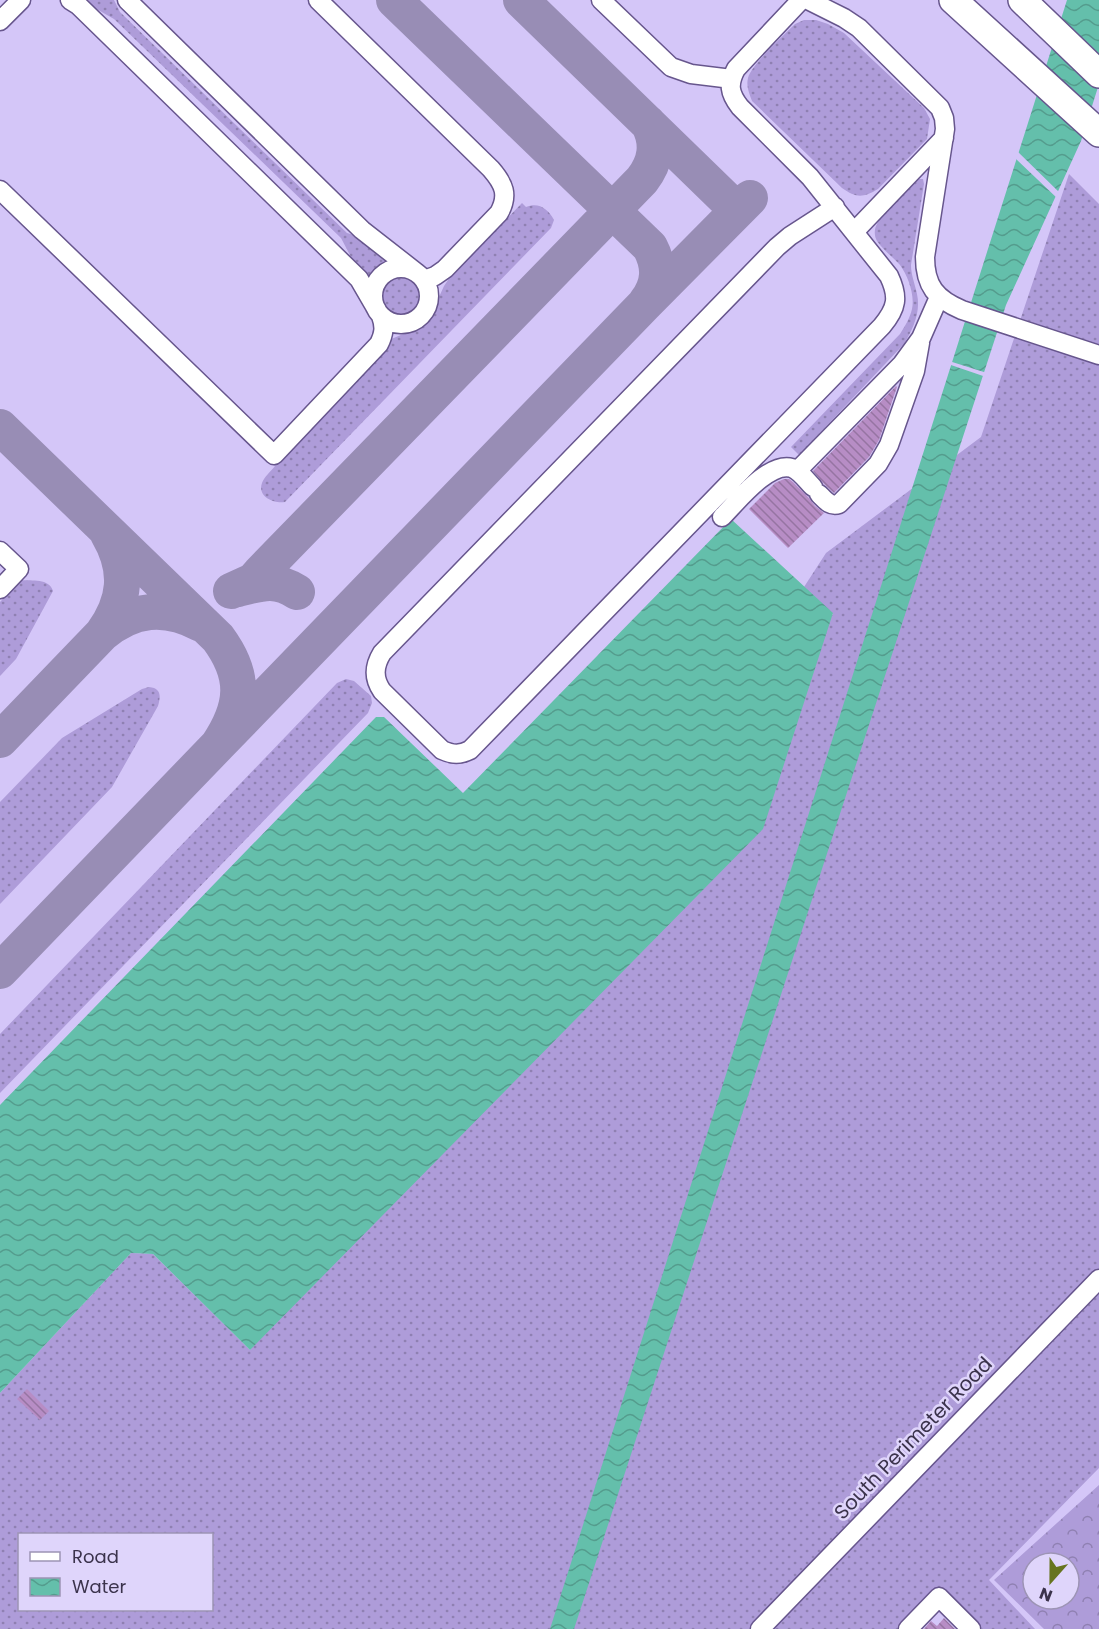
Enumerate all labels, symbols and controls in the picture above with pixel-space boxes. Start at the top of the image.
street label: South Perimeter Road [828,1350,998,1526]
legend [18,1533,213,1611]
text: Road [72,1544,119,1569]
north arrow [1021,1551,1081,1611]
text: Water [72,1574,126,1599]
text: N [1036,1582,1056,1607]

